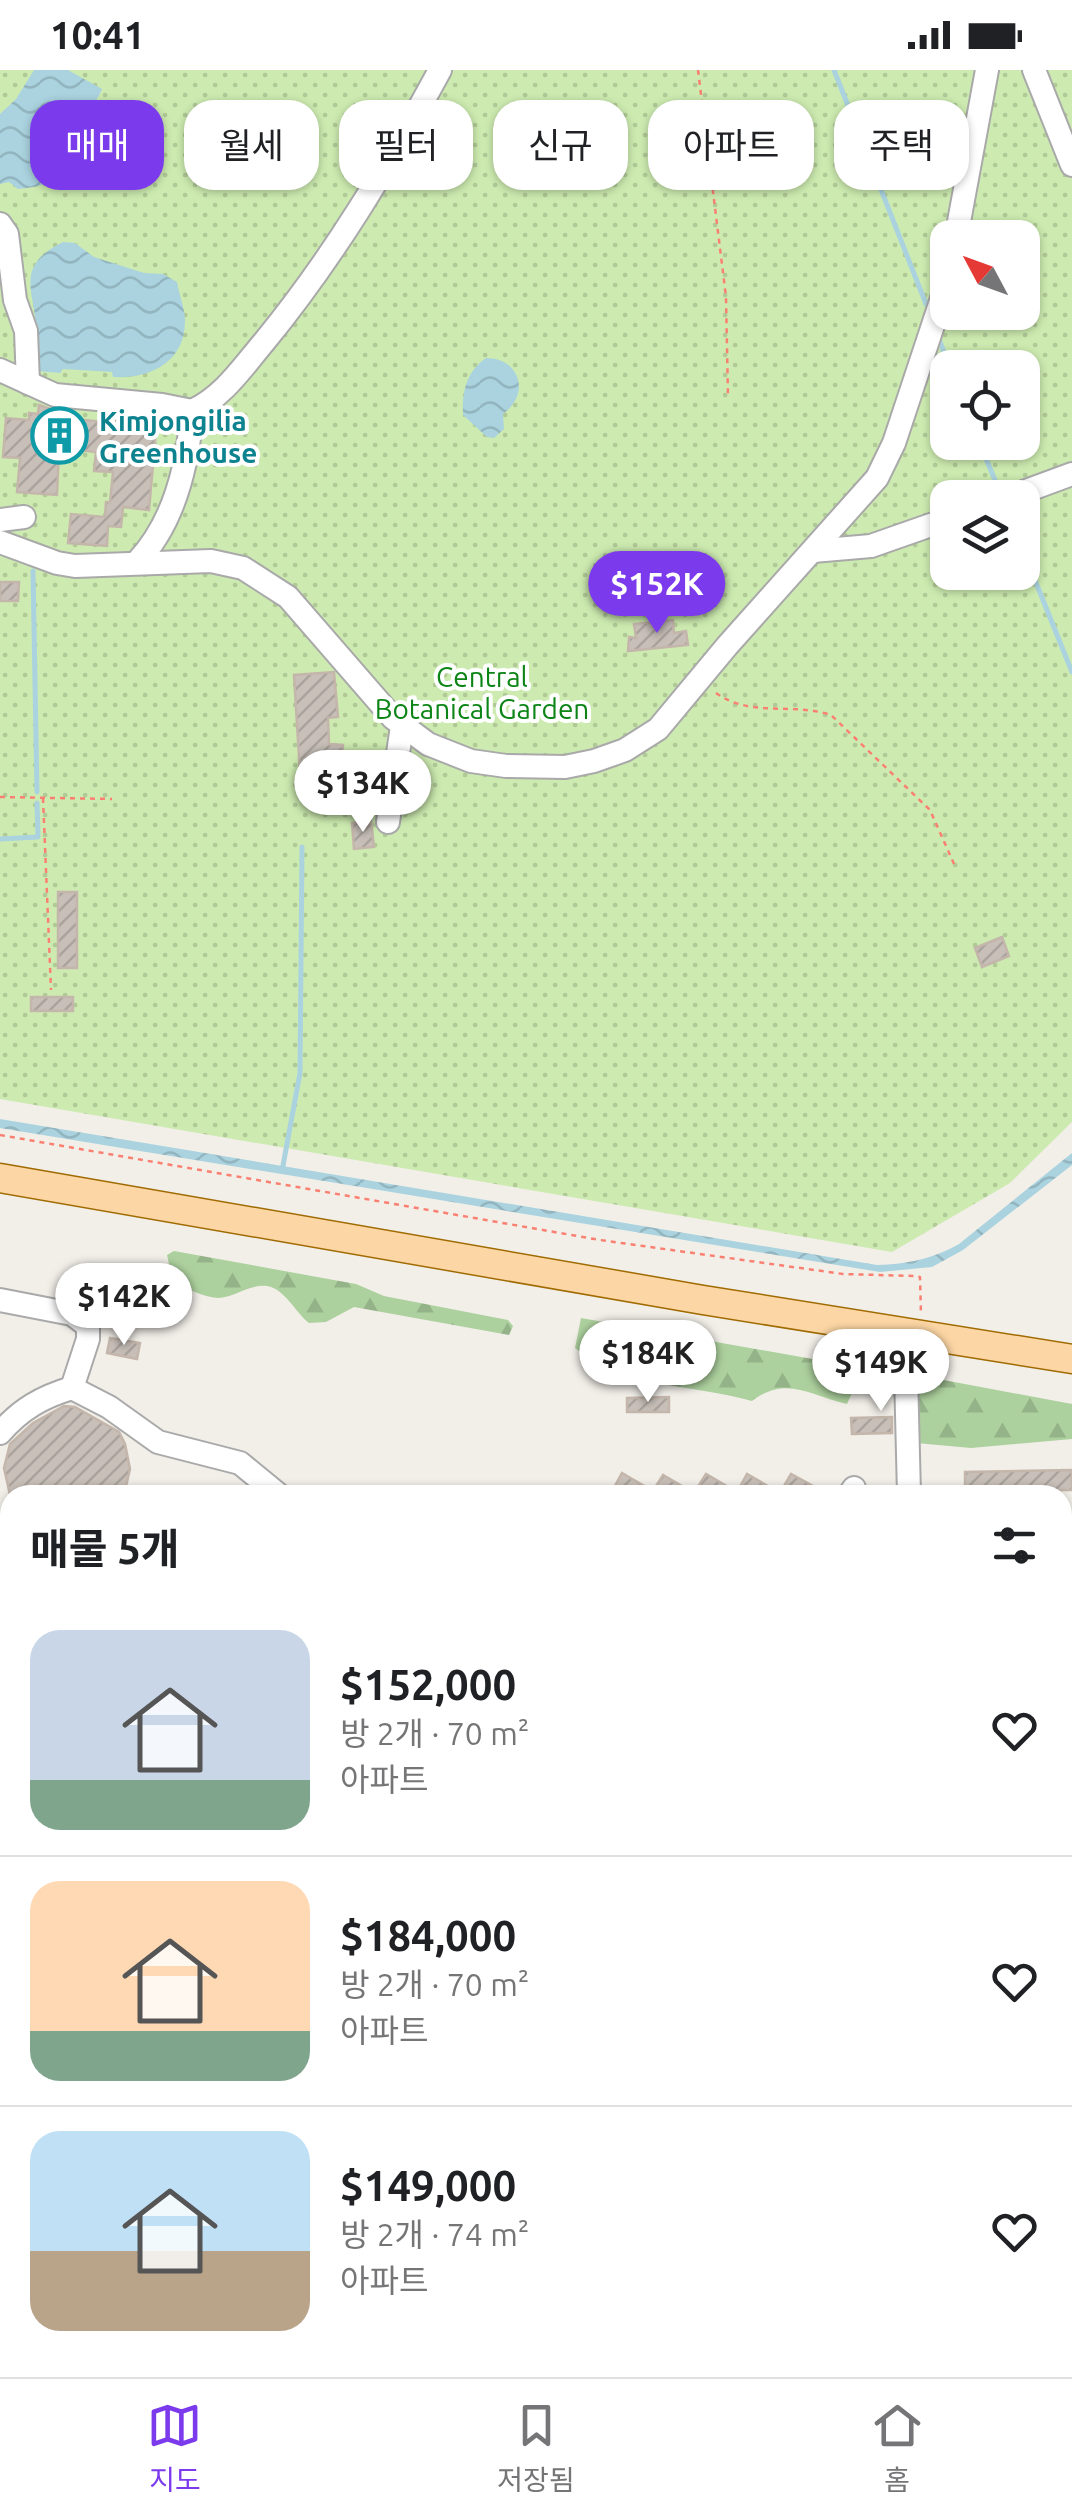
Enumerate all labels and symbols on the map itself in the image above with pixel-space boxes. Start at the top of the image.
north arrow [930,220,1040,330]
place label: Kimjongilia Greenhouse [99,405,257,468]
building icon: Kimjongilia Greenhouse [30,406,90,466]
pin: $152K [587,551,727,636]
park label: Central Botanical Garden [375,661,589,724]
pin: $134K [293,750,433,835]
pin: $142K [54,1263,194,1348]
pin: $184K [578,1320,718,1405]
pin: $149K [811,1329,951,1414]

